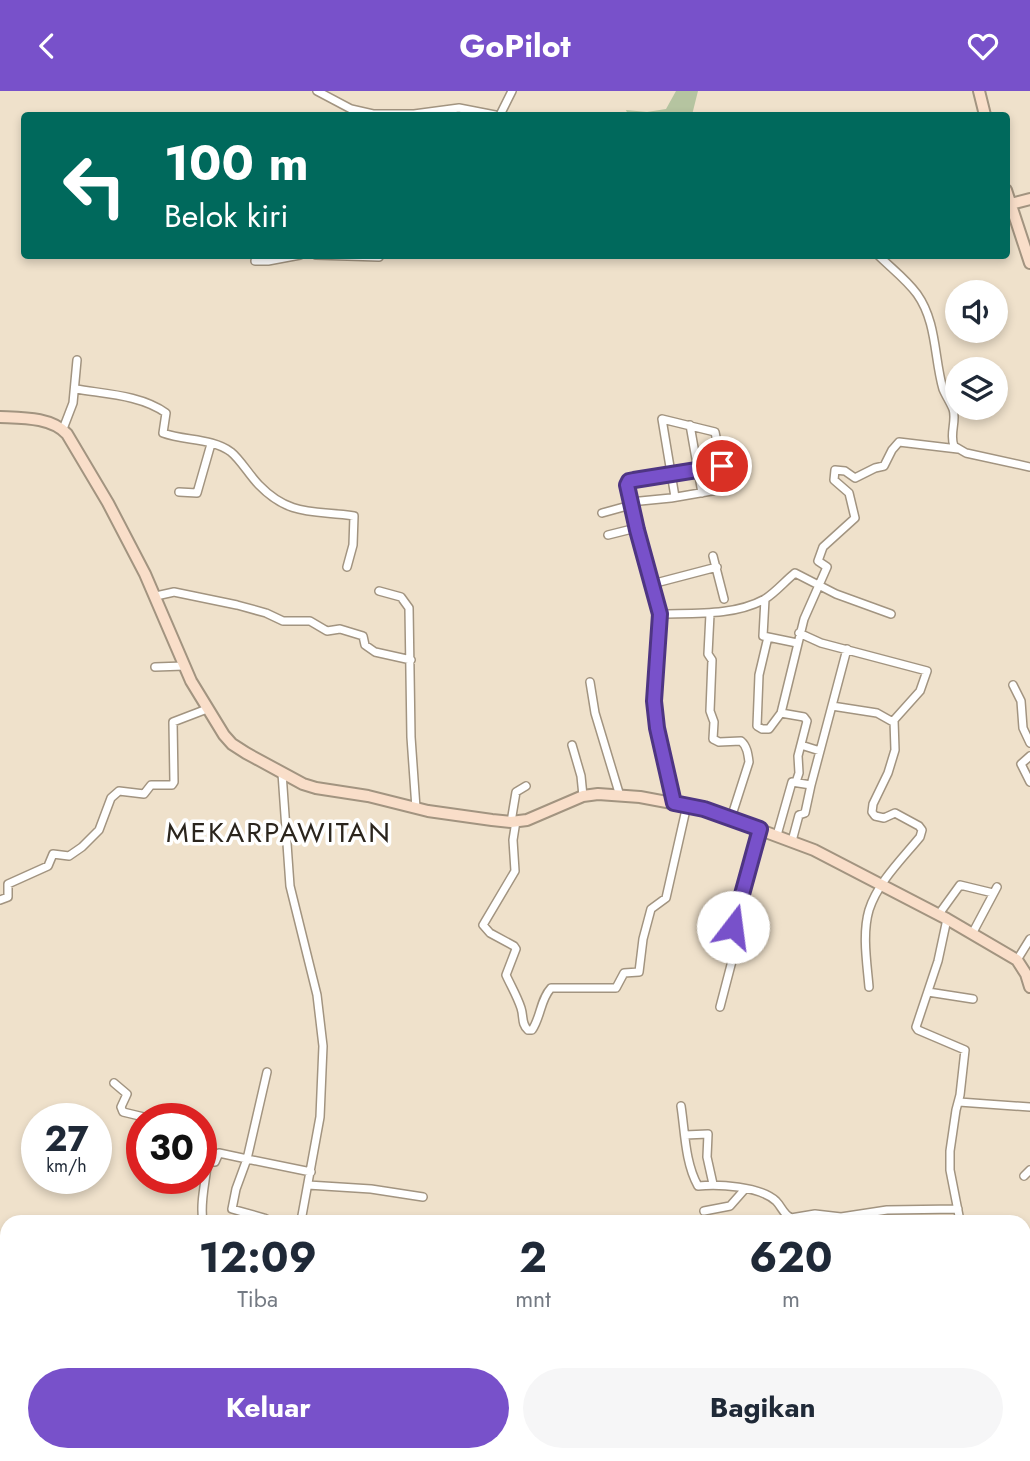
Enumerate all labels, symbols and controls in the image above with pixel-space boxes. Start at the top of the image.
text: GoPilot [459,23,571,69]
icon: back [28,27,66,65]
icon: heart [964,27,1002,65]
text: 100 m [164,128,309,198]
icon: left [49,140,140,231]
text: Belok kiri [164,193,289,239]
map controls [945,280,1008,420]
button: sound [945,280,1008,343]
button: layers [945,357,1008,420]
pin [692,436,752,496]
icon: arrive [703,447,741,485]
district label: MEKARPAWITAN [166,812,392,853]
position arrow [696,890,770,964]
speed limit sign: 30 [126,1103,217,1194]
text: 27 [44,1114,89,1164]
text: km/h [46,1153,87,1179]
text: 12:09 [198,1227,317,1288]
text: 2 [519,1227,547,1288]
text: 620 [749,1227,833,1288]
text: Tiba [237,1282,278,1316]
text: mnt [515,1282,551,1316]
text: m [782,1282,800,1316]
button: Keluar [28,1368,509,1448]
button: Bagikan [523,1368,1003,1448]

